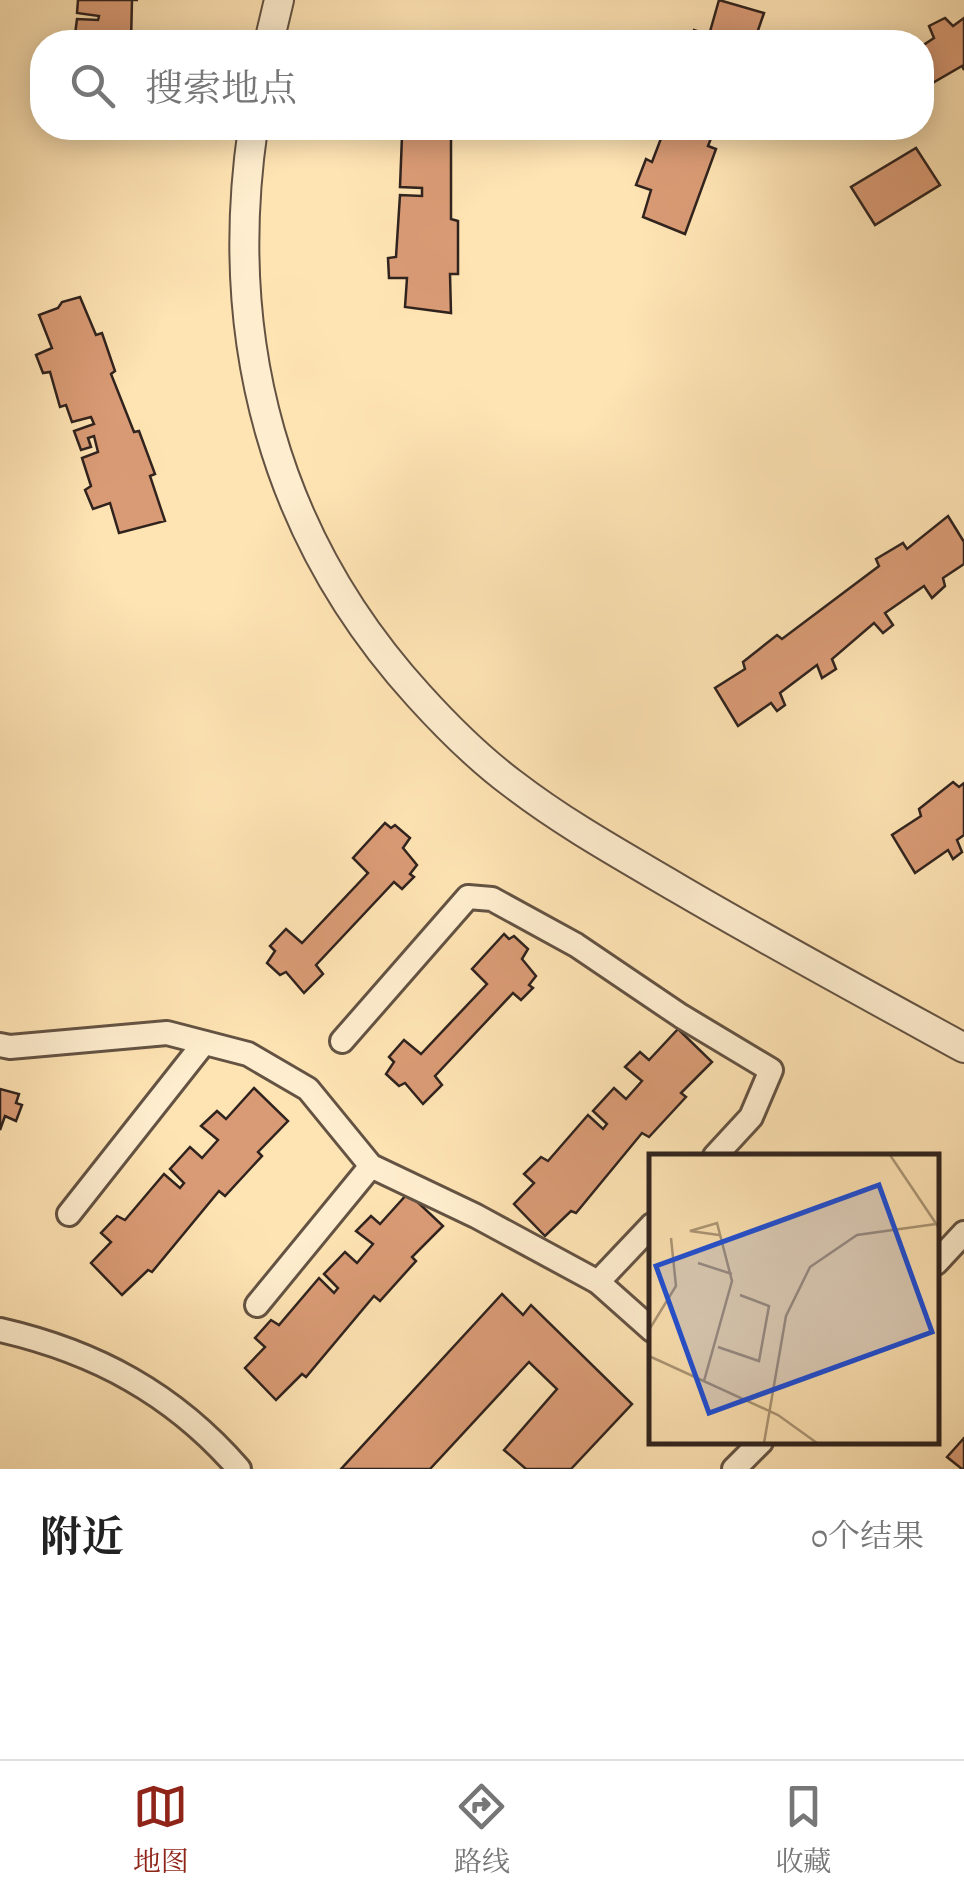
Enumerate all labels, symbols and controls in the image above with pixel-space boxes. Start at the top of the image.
search box [30,30,934,140]
icon: search [65,58,120,113]
text: 搜索地点 [145,62,297,114]
inset map [649,1154,939,1444]
text: 附近 [40,1508,124,1565]
text: 0个结果 [811,1514,924,1558]
tab: 地图 [133,1779,189,1881]
tab: 路线 [454,1779,510,1881]
tab: 收藏 [775,1779,831,1881]

